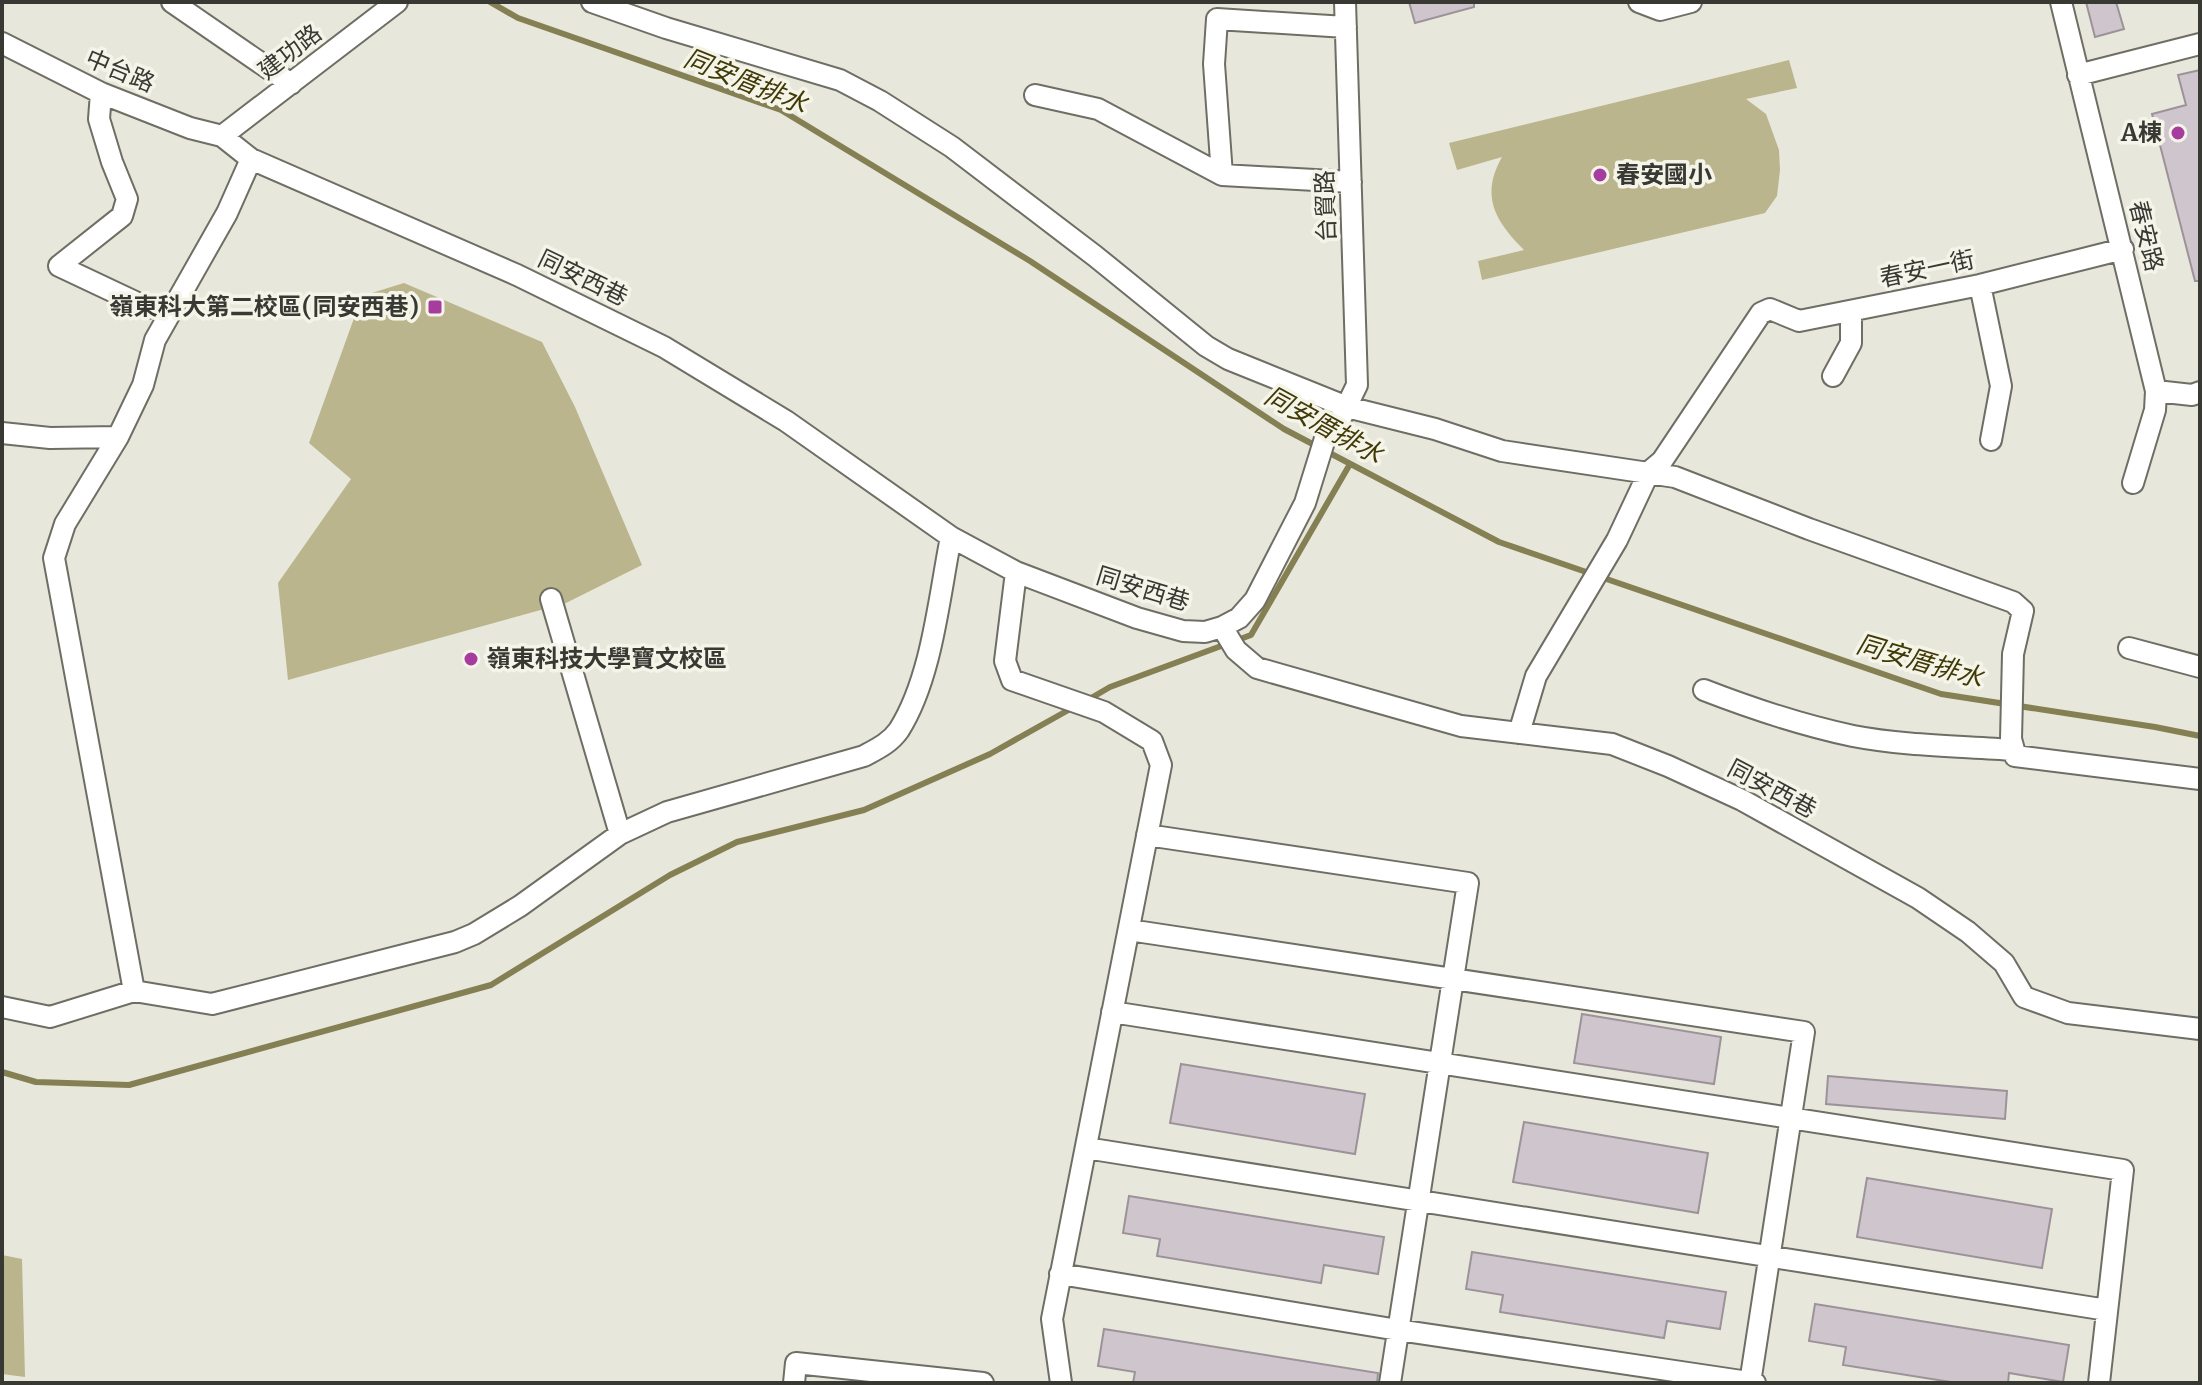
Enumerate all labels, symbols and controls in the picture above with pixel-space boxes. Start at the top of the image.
street label: 建功路 [252,17,328,86]
water label: 同安厝排水 [680,41,814,121]
street label: 中台路 [81,42,159,99]
place label: A棟 [2120,117,2162,148]
marker: A棟 [2169,124,2187,142]
place label: 春安國小 [1616,159,1712,190]
marker: 春安國小 [1591,166,1609,184]
street label: 台貿路 [1309,169,1342,243]
street label: 春安路 [2123,197,2170,275]
street label: 同安西巷 [533,243,633,313]
street label: 春安一街 [1877,243,1977,294]
place label: 嶺東科大第二校區(同安西巷) [109,291,419,322]
marker: 嶺東科大第二校區(同安西巷) [426,298,444,316]
water label: 同安厝排水 [1259,379,1390,471]
street label: 同安西巷 [1093,560,1194,617]
water label: 同安厝排水 [1853,627,1988,695]
place label: 嶺東科技大學寶文校區 [486,643,727,674]
marker: 嶺東科技大學寶文校區 [462,650,480,668]
street label: 同安西巷 [1723,752,1822,825]

